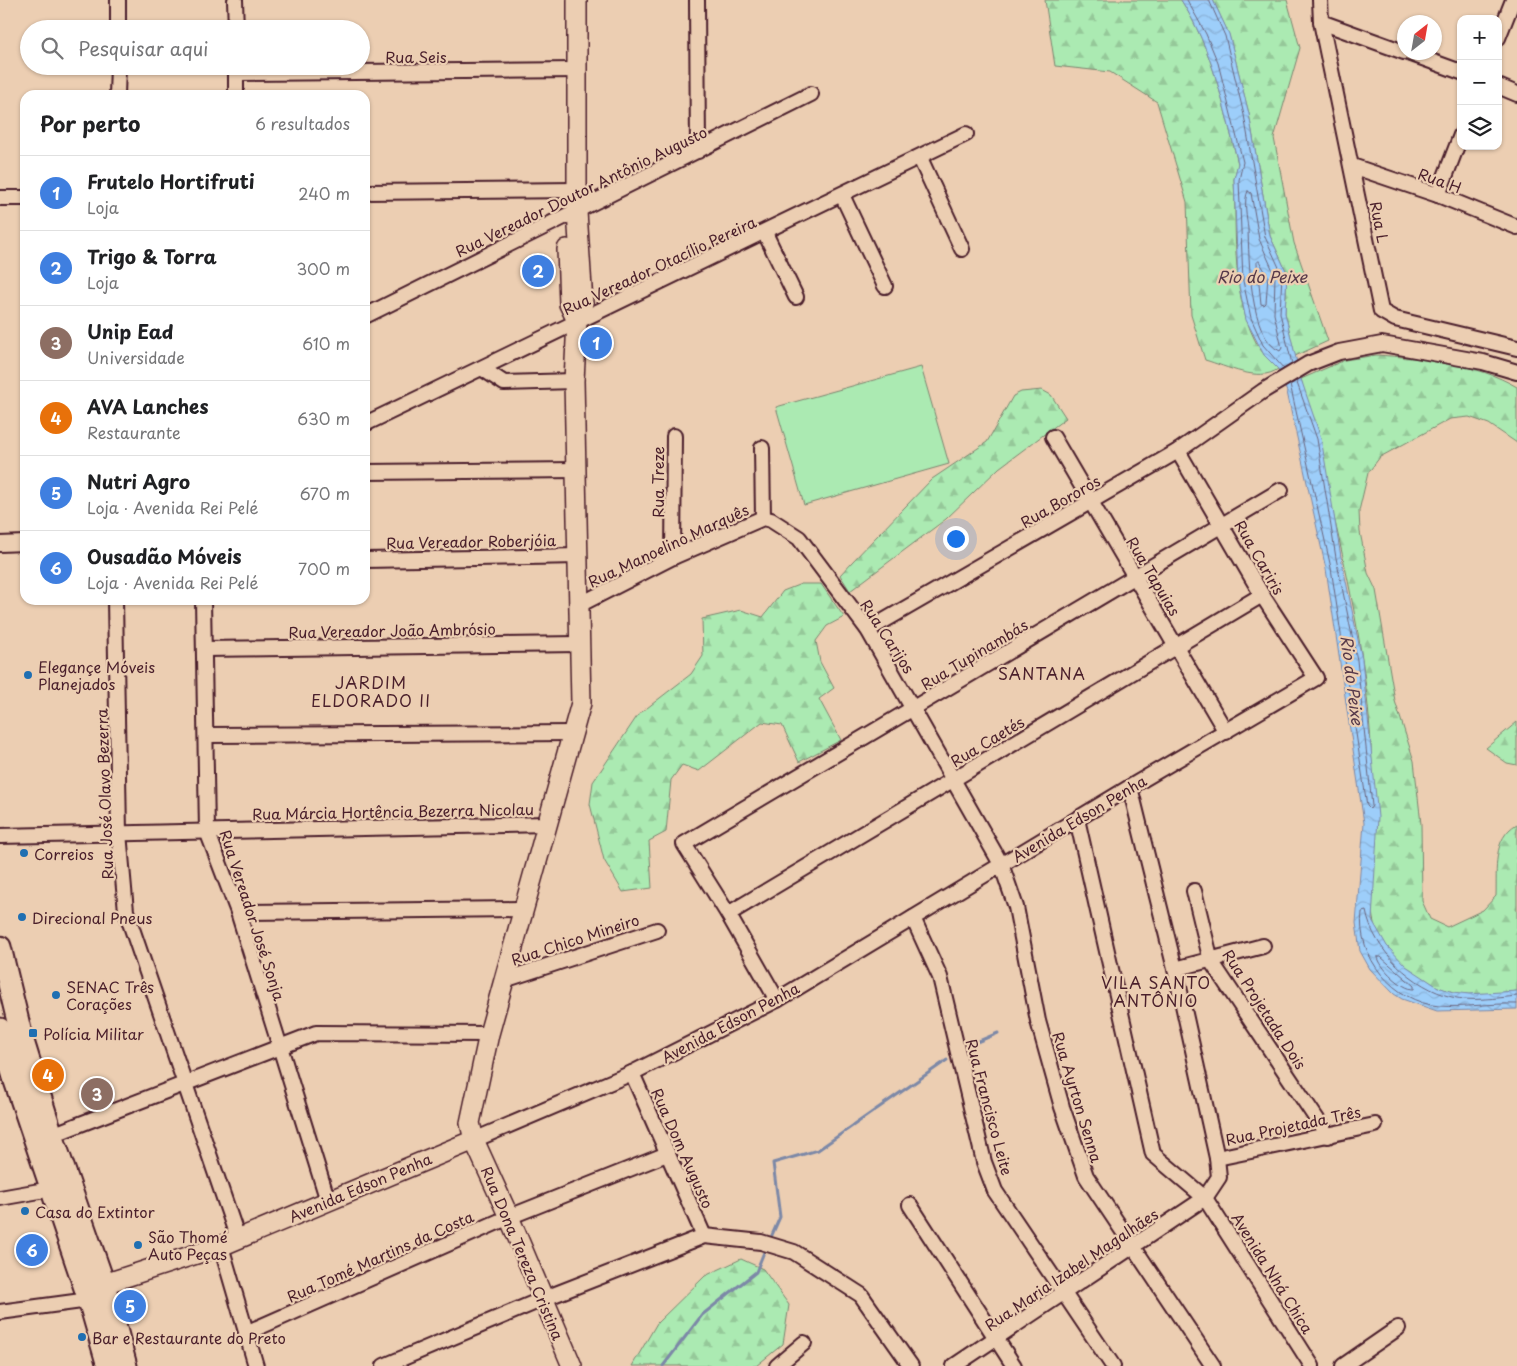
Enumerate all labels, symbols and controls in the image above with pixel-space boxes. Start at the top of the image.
north arrow [1397,15,1442,60]
map controls [1457,15,1502,150]
button: + [1457,15,1502,60]
search box [20,20,370,75]
icon: search [38,34,66,62]
text: Pesquisar aqui [78,34,208,62]
street label: Rua Seis [385,45,447,68]
button: − [1457,60,1502,105]
button: layers [1457,105,1502,150]
text: Por perto [40,107,140,139]
text: 6 resultados [255,111,350,135]
street label: Rua Vereador Doutor Antônio Augusto [451,120,711,262]
street label: Rua H [1415,162,1465,198]
text: Frutelo Hortifruti [87,167,255,195]
text: 1 [52,181,60,205]
text: 240 m [298,181,350,205]
text: Loja [87,195,119,219]
street label: Rua L [1365,199,1395,245]
street label: Rua Vereador Otacílio Pereira [558,210,760,320]
text: Trigo & Torra [87,242,217,270]
pin: 2 [522,252,554,290]
text: 2 [50,256,62,280]
text: 300 m [296,256,350,280]
water label: Rio do Peixe [1217,264,1308,288]
text: Loja [87,270,119,294]
text: Unip Ead [87,317,174,345]
pin: 1 [580,324,612,362]
text: 3 [51,331,61,355]
text: 610 m [302,331,350,355]
text: Universidade [87,345,185,369]
text: AVA Lanches [87,392,208,420]
text: 4 [51,406,61,430]
text: 630 m [297,406,350,430]
text: Restaurante [87,420,181,444]
street label: Rua Treze [646,446,669,518]
text: Nutri Agro [87,467,190,495]
street label: Rua Bororos [1016,469,1104,533]
text: 5 [51,481,61,505]
text: 670 m [300,481,350,505]
text: Loja · Avenida Rei Pelé [87,495,259,519]
street label: Rua Manoelino Marquês [584,498,752,592]
street label: Rua Cariris [1229,515,1291,599]
your location [943,526,969,552]
street label: Rua Vereador Roberjóia [386,528,557,554]
street label: Rua Tapuias [1121,532,1187,620]
text: Ousadão Móveis [87,542,242,570]
text: 6 [50,556,62,580]
text: 700 m [298,556,350,580]
text: Loja · Avenida Rei Pelé [87,570,259,594]
street label: Rua Carijos [855,594,921,678]
street label: Rua Tupinambás [916,613,1032,695]
street label: Rua Vereador João Ambrósio [288,617,496,643]
water label: Rio do Peixe [1336,634,1371,728]
place label: Elegançe Móveis Planejados [38,655,155,695]
district label: SANTANA [998,661,1086,685]
marker: Elegançe Móveis Planejados [22,669,34,681]
district label: JARDIM ELDORADO II [311,670,431,712]
street label: Rua José Olavo Bezerra [90,708,118,880]
street label: Rua Caetés [946,710,1028,772]
street label: Avenida Edson Penha [1007,768,1151,867]
street label: Rua Márcia Hortência Bezerra Nicolau [252,797,534,825]
street label: Rua Vereador José Sonja [215,827,292,1004]
place label: Correios [34,842,94,865]
marker: Correios [18,847,30,859]
place label: Direcional Pneus [32,906,152,929]
street label: Rua Chico Mineiro [508,907,642,971]
marker: Direcional Pneus [16,911,28,923]
street label: Rua Projetada Dois [1218,945,1313,1074]
district label: VILA SANTO ANTÔNIO [1101,970,1211,1012]
place label: SENAC Três Corações [66,975,155,1015]
street label: Avenida Edson Penha [657,976,804,1068]
marker: SENAC Três Corações [50,989,62,1001]
place label: Polícia Militar [43,1022,144,1045]
marker: Polícia Militar [27,1027,39,1039]
street label: Rua Ayrton Senna [1047,1029,1109,1166]
street label: Rua Francisco Leite [961,1036,1019,1178]
pin: 4 [32,1056,64,1094]
pin: 3 [81,1075,113,1113]
street label: Rua Dom Augusto [646,1084,720,1212]
street label: Rua Projetada Três [1223,1099,1363,1151]
street label: Avenida Edson Penha [285,1146,436,1228]
street label: Rua Dona Tereza Cristina [476,1163,570,1344]
place label: Casa do Extintor [35,1200,155,1223]
street label: Rua Maria Izabel Magalhães [980,1202,1163,1336]
street label: Rua Tomé Martins da Costa [283,1204,478,1308]
marker: Casa do Extintor [19,1205,31,1217]
street label: Avenida Nhá Chica [1226,1208,1320,1338]
place label: São Thomé Auto Peças [148,1225,228,1265]
pin: 6 [16,1231,48,1269]
marker: São Thomé Auto Peças [132,1239,144,1251]
pin: 5 [114,1287,146,1325]
place label: Bar e Restaurante do Preto [92,1326,286,1349]
marker: Bar e Restaurante do Preto [76,1331,88,1343]

